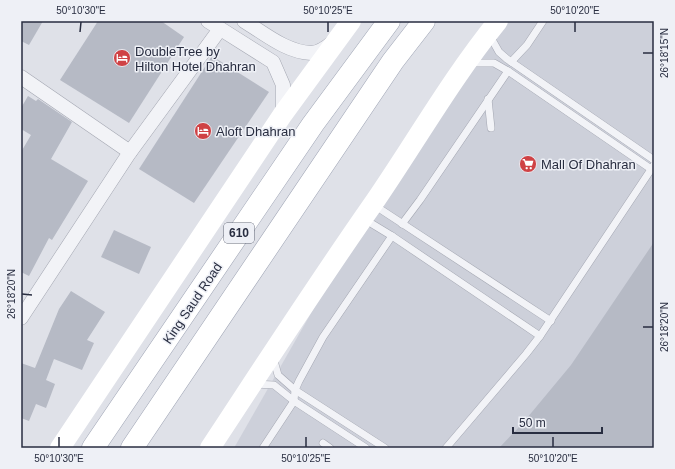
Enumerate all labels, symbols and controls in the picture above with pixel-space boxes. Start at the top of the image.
text: 50°10'30"E [56,5,106,16]
text: 50°10'25"E [303,5,353,16]
text: 50°10'20"E [550,5,600,16]
text: 26°18'15"N [659,28,670,78]
place label: DoubleTree by Hilton Hotel Dhahran [135,44,256,74]
hotel icon: DoubleTree by Hilton Hotel Dhahran [112,48,132,68]
hotel icon: Aloft Dhahran [193,121,213,141]
place label: Aloft Dhahran [216,124,296,139]
supermarket icon: Mall Of Dhahran [518,154,538,174]
place label: Mall Of Dhahran [541,157,636,172]
road number: 610 [224,223,254,243]
street label: King Saud Road [160,260,225,347]
text: 26°18'20"N [6,269,17,319]
text: 26°18'20"N [659,302,670,352]
scale bar [513,409,602,435]
text: 50 m [519,416,546,430]
text: 50°10'30"E [34,453,84,464]
text: 50°10'25"E [281,453,331,464]
text: 50°10'20"E [528,453,578,464]

